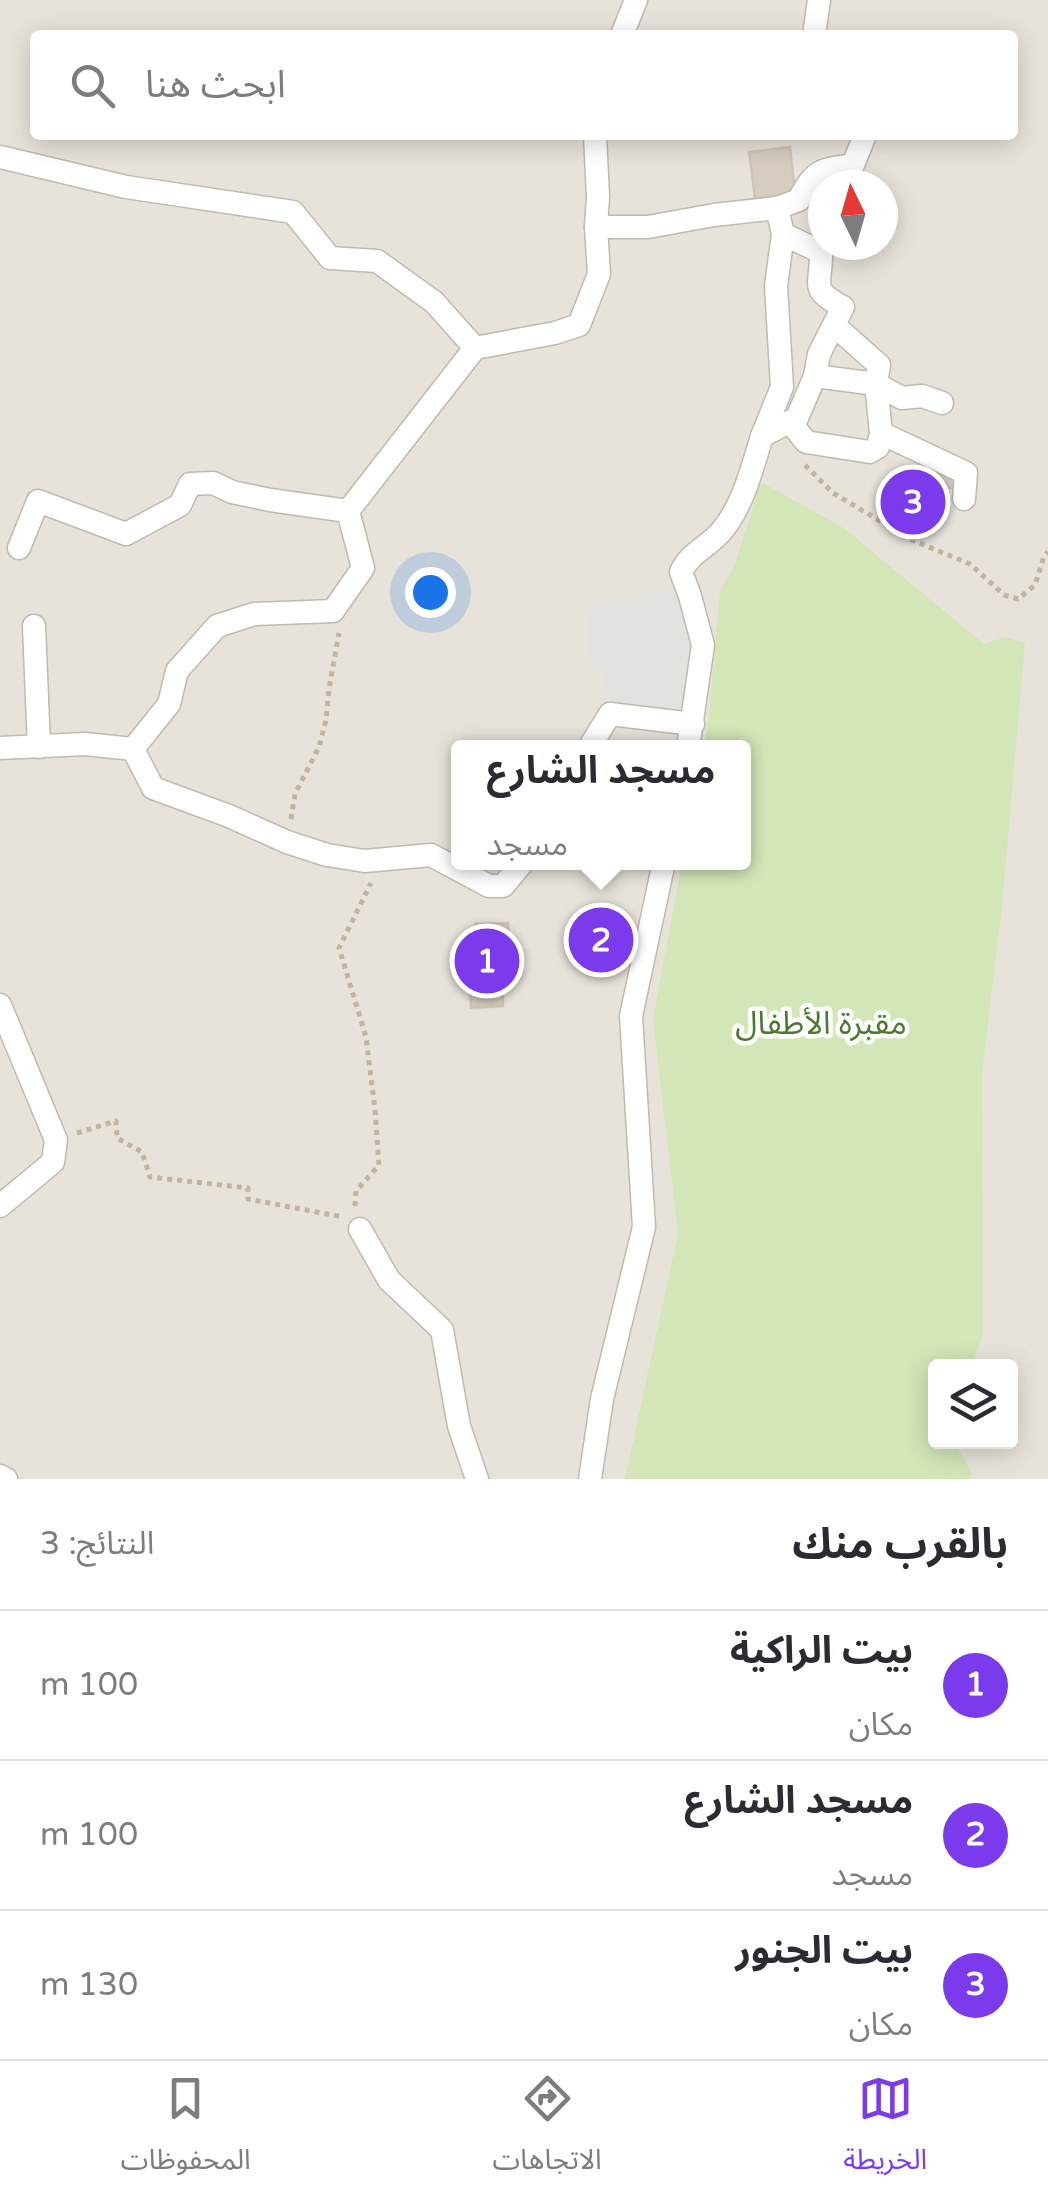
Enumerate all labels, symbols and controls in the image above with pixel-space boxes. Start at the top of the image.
search box [30,30,1018,140]
icon: search [65,58,120,113]
text: ابحث هنا [145,62,286,108]
north arrow [808,170,898,260]
pin: 3 [880,464,946,540]
your location [405,567,456,618]
popup [451,740,751,870]
text: مسجد الشارع [487,748,715,794]
text: مسجد [487,826,568,864]
pin: 2 [568,902,634,978]
pin: 1 [454,924,520,998]
park label: مقبرة الأطفال [735,1005,907,1043]
map controls [928,1359,1018,1449]
button: layers [928,1359,1018,1449]
text: بالقرب منك [792,1519,1008,1570]
text: النتائج: 3 [40,1525,154,1563]
text: بيت الراكية [730,1628,913,1674]
text: 100 m [40,1666,138,1704]
text: 1 [965,1666,986,1704]
text: مكان [849,1706,913,1744]
text: مسجد الشارع [684,1778,913,1824]
text: 100 m [40,1816,138,1854]
text: 2 [965,1816,986,1854]
text: مسجد [832,1856,913,1894]
text: بيت الجنور [736,1928,913,1974]
text: 130 m [40,1966,138,2004]
text: 3 [965,1966,986,2004]
text: مكان [849,2006,913,2044]
tab: المحفوظات [121,2071,251,2190]
tab: الاتجاهات [492,2071,602,2190]
tab: الخريطة [843,2071,927,2190]

